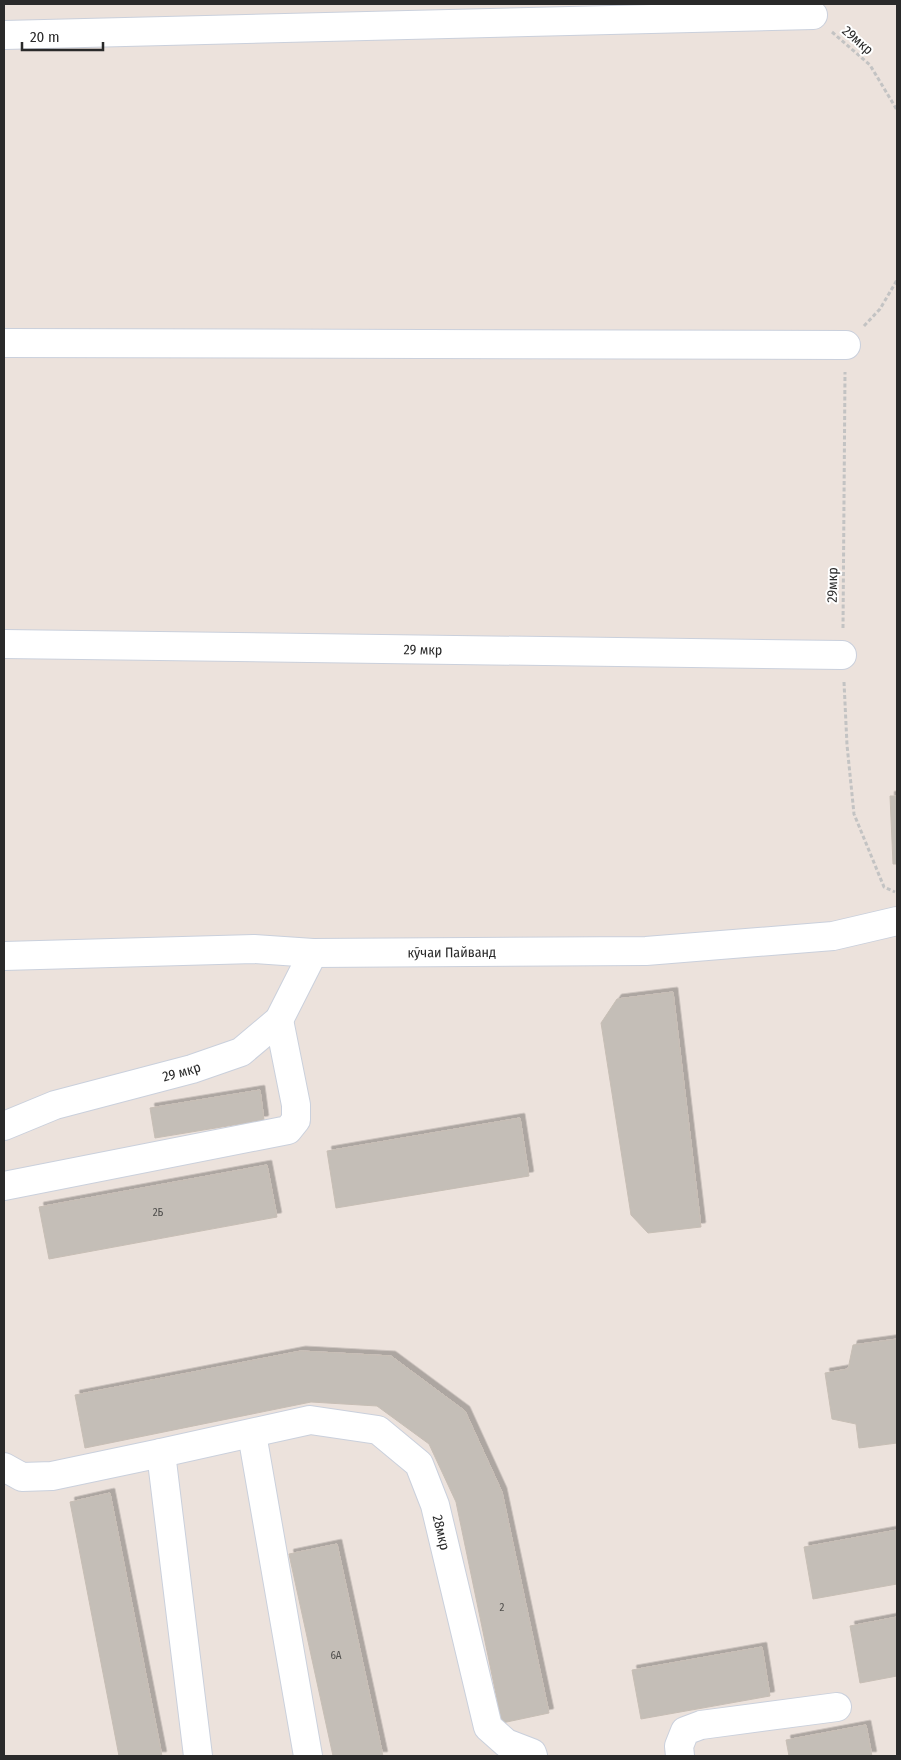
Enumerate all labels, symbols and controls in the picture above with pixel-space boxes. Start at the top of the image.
scale bar [22,20,104,52]
street label: 29мкр [839,22,877,58]
text: 20 m [30,28,60,46]
street label: 29мкр [824,567,841,603]
street label: 29 мкр [403,641,442,659]
street label: кӯчаи Пайванд [407,944,496,961]
street label: 29 мкр [161,1059,203,1085]
house number: 2Б [153,1206,164,1219]
street label: 28мкр [429,1513,453,1552]
house number: 2 [500,1601,505,1614]
house number: 6А [330,1649,342,1662]

